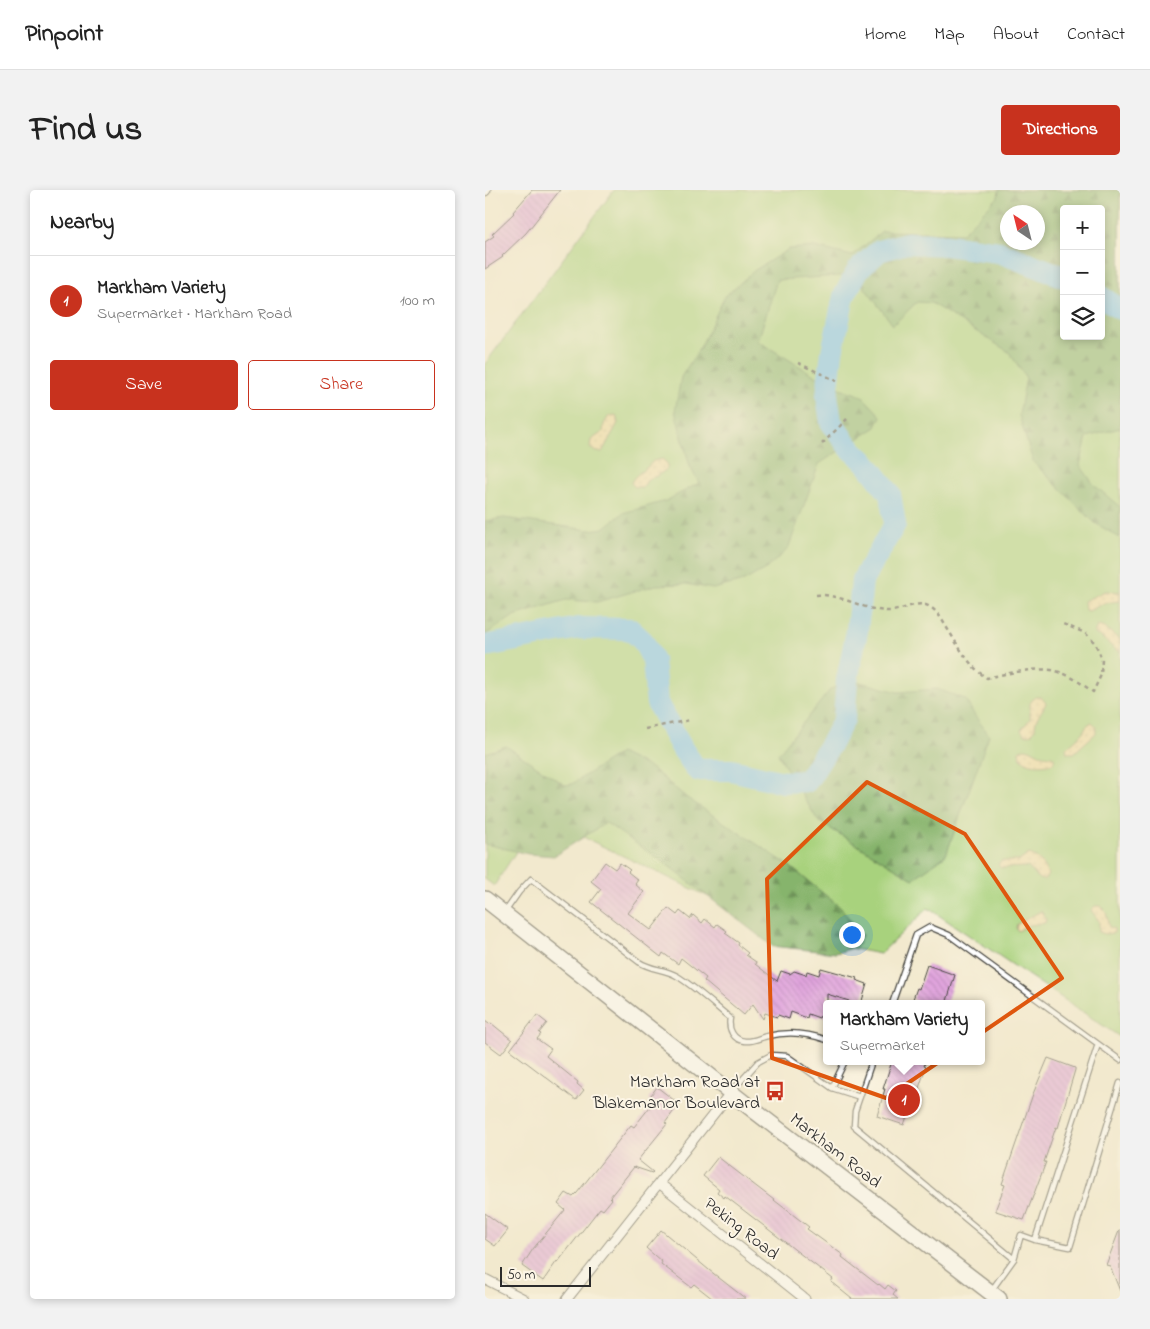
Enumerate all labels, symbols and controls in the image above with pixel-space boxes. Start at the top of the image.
text: Pinpoint [25,17,103,52]
text: Home [865,22,906,48]
text: Map [934,22,965,48]
text: About [993,22,1039,48]
text: Contact [1067,22,1125,48]
text: Find us [30,105,142,156]
button: Directions [1001,105,1120,155]
north arrow [1000,205,1045,250]
map controls [1060,205,1105,340]
button: + [1060,205,1105,250]
text: Nearby [50,208,114,238]
button: − [1060,250,1105,295]
text: Markham Variety [97,275,226,302]
text: 1 [63,289,69,313]
text: 100 m [400,289,435,313]
button: layers [1060,295,1105,340]
text: Supermarket · Markham Road [97,302,292,326]
button: Save [50,360,238,410]
button: Share [248,360,435,410]
your location [839,922,865,948]
popup [823,1000,985,1065]
text: Markham Variety [840,1007,968,1034]
text: Supermarket [840,1034,925,1058]
place label: Markham Road at Blakemanor Boulevard [592,1070,760,1117]
bus stop icon: Markham Road at Blakemanor Boulevard [764,1080,786,1102]
pin: 1 [888,1081,920,1119]
street label: Markham Road [783,1107,886,1196]
street label: Peking Road [697,1192,784,1268]
scale bar [500,1264,591,1287]
text: 50 m [507,1265,535,1286]

